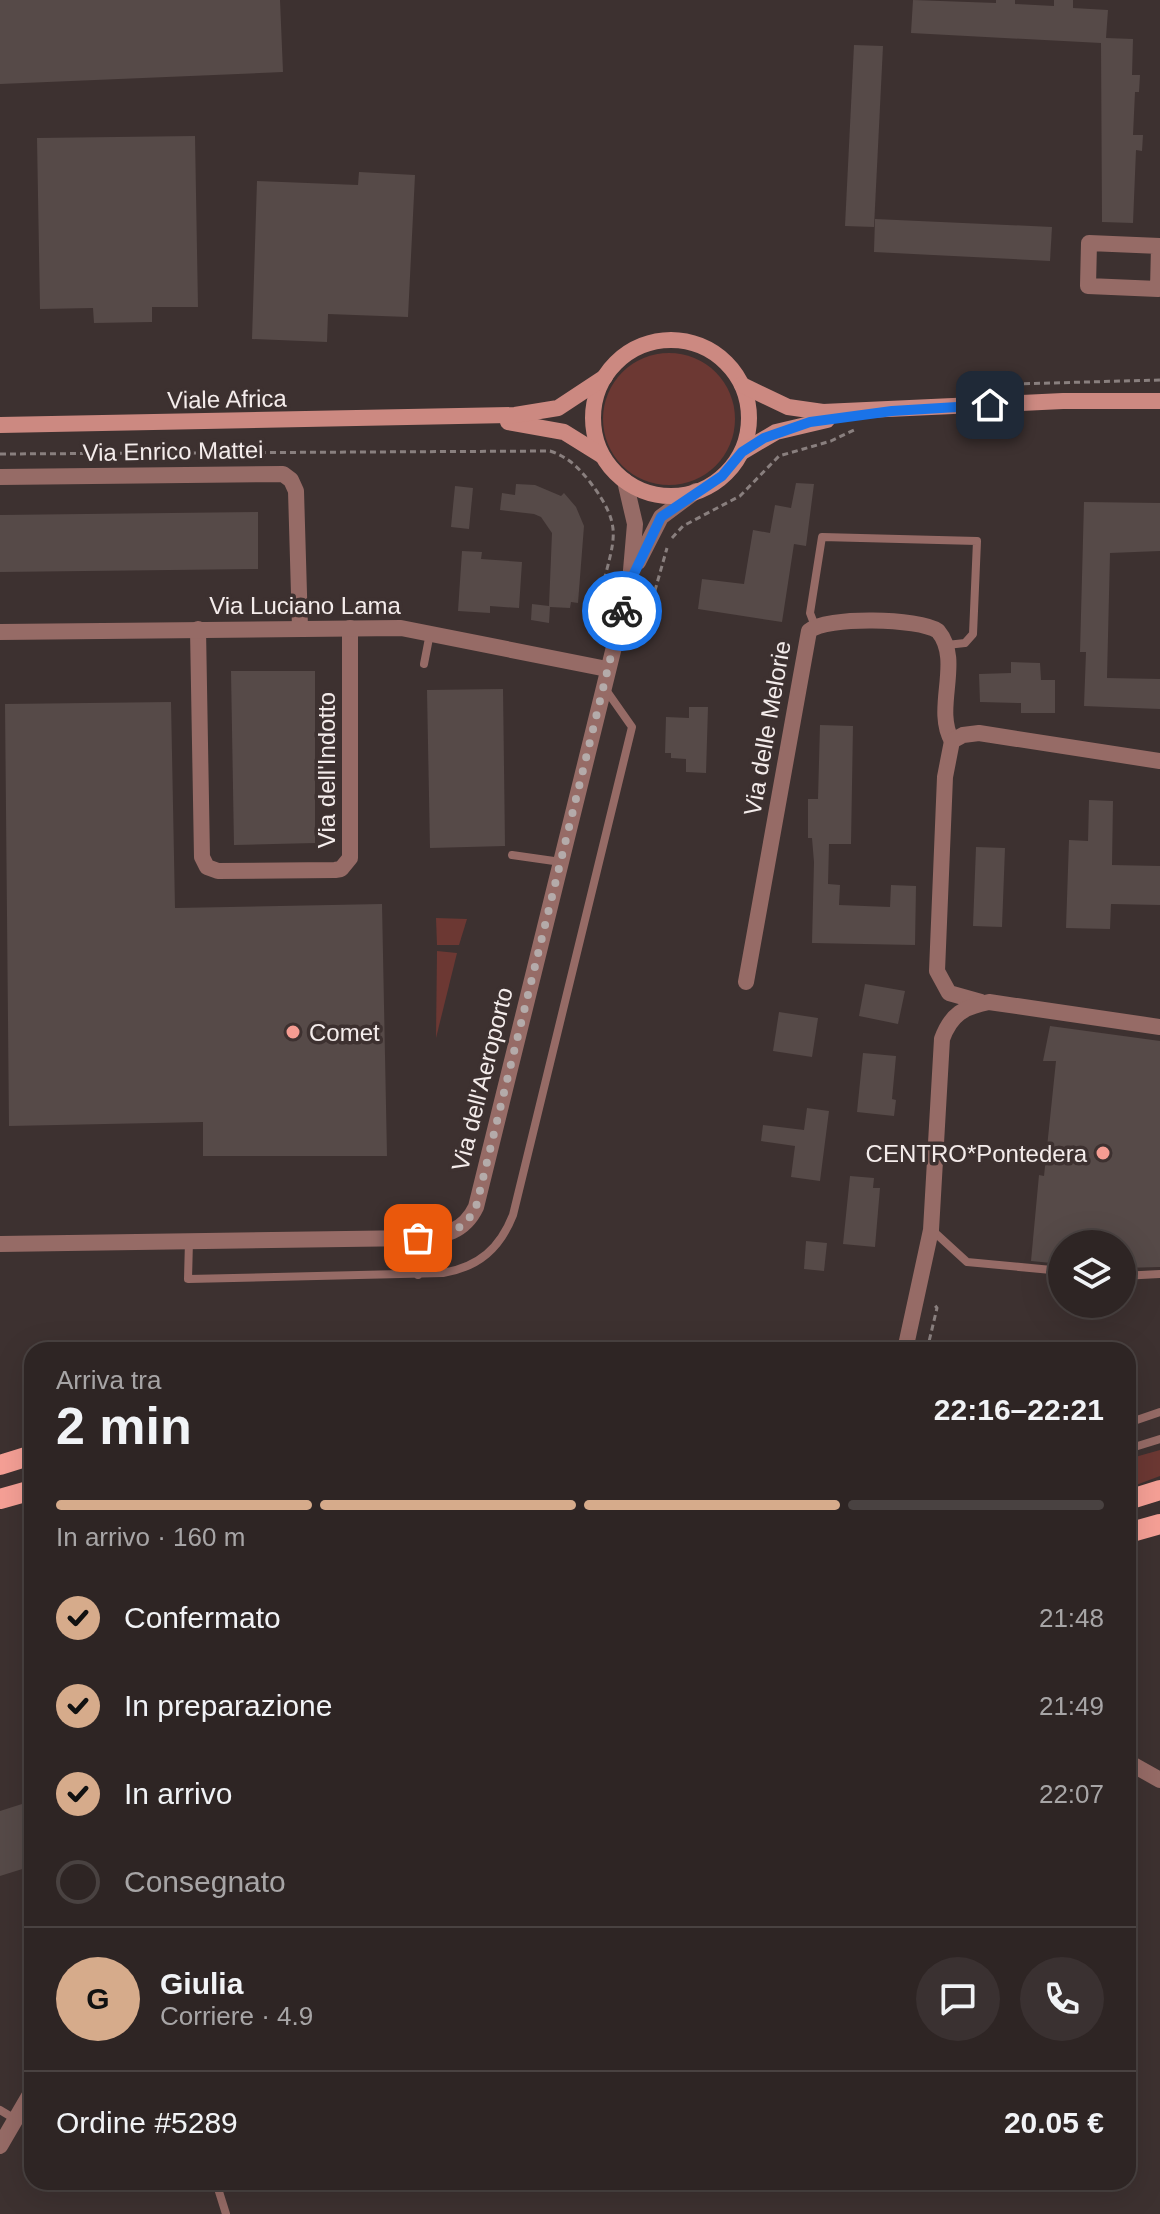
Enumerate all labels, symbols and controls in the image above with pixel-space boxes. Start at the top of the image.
pin [956,371,1024,439]
icon: home [968,383,1012,427]
street label: Viale Africa [167,384,288,414]
street label: Via Enrico Mattei [82,436,264,466]
courier [582,571,662,651]
icon: bike [600,589,644,633]
street label: Via Luciano Lama [209,592,401,619]
street label: Via delle Melorie [738,639,796,817]
street label: Via dell'Indotto [313,692,340,848]
street label: Via dell'Aeroporto [446,984,518,1174]
place label: Comet [309,1019,380,1046]
marker: Comet [284,1023,302,1041]
place label: CENTRO*Pontedera [866,1140,1088,1167]
marker: CENTRO*Pontedera [1094,1144,1112,1162]
pin [384,1204,452,1272]
icon: bag [396,1216,440,1260]
map controls [1048,1230,1136,1318]
button: layers [1048,1230,1136,1318]
text: Arriva tra [56,1365,161,1395]
text: 22:16–22:21 [934,1393,1104,1426]
text: 2 min [56,1397,192,1455]
text: In arrivo · 160 m [56,1522,245,1552]
icon: check [56,1596,100,1640]
text: Confermato [124,1601,281,1634]
text: 21:48 [1039,1603,1104,1633]
icon: check [56,1684,100,1728]
text: In preparazione [124,1689,332,1722]
text: 21:49 [1039,1691,1104,1721]
icon: check [56,1772,100,1816]
text: In arrivo [124,1777,232,1810]
text: 22:07 [1039,1779,1104,1809]
text: Consegnato [124,1865,286,1898]
button: chat [916,1957,1000,2041]
button: phone [1020,1957,1104,2041]
text: Giulia [160,1967,243,2000]
text: G [86,1982,110,2015]
text: Corriere · 4.9 [160,2001,313,2031]
text: Ordine #5289 [56,2106,238,2139]
text: 20.05 € [1004,2106,1104,2139]

